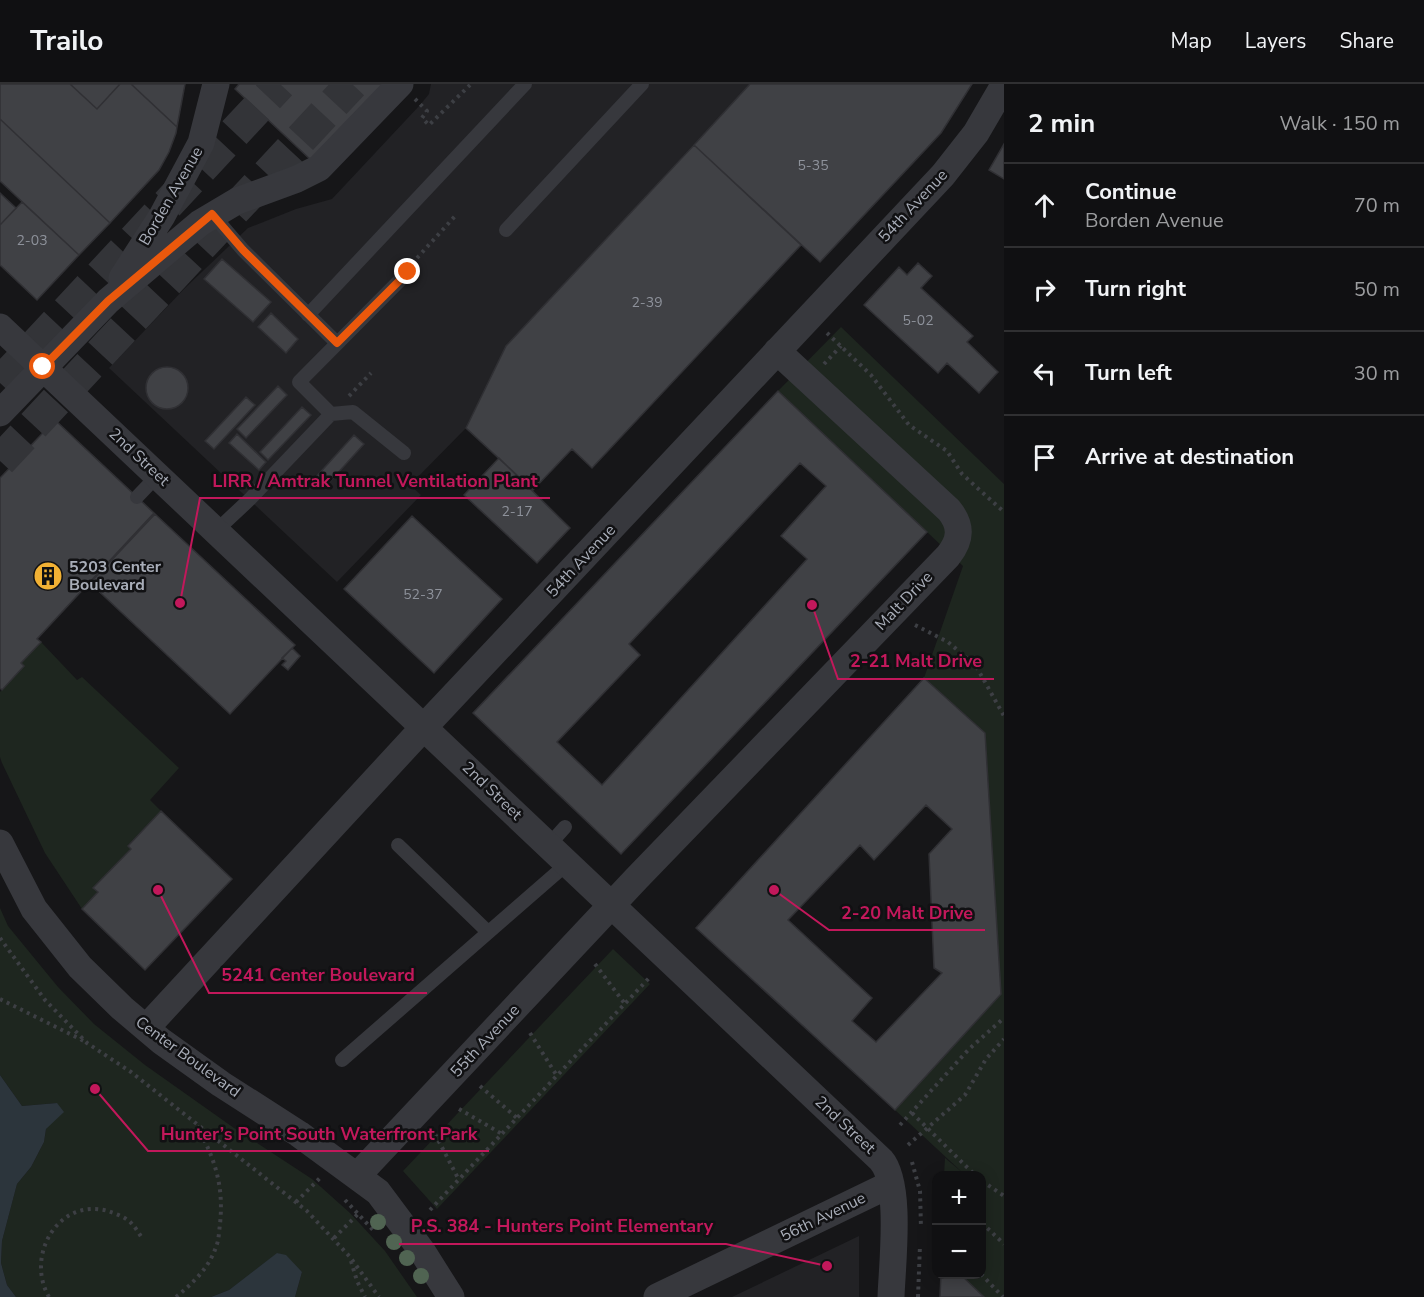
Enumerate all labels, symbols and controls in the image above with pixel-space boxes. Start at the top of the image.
text: Trailo [30,22,103,60]
text: Map [1170,27,1212,55]
text: Layers [1245,27,1306,55]
text: Share [1339,27,1394,55]
text: 2 min [1028,106,1095,141]
text: Walk · 150 m [1280,110,1400,137]
street label: Borden Avenue [134,143,208,249]
house number: 5-35 [797,156,829,175]
street label: 54th Avenue [873,165,953,247]
text: Continue [1085,177,1176,207]
icon: ahead [1028,189,1061,222]
text: 70 m [1354,192,1400,219]
text: Borden Avenue [1085,207,1224,234]
house number: 2-03 [16,231,48,250]
route end [394,258,420,284]
icon: right [1028,273,1061,306]
text: Turn right [1085,274,1186,304]
text: 50 m [1354,276,1400,303]
house number: 2-39 [631,293,663,312]
house number: 5-02 [902,311,934,330]
route start [29,353,55,379]
icon: left [1028,357,1061,390]
text: Turn left [1085,358,1172,388]
text: 30 m [1354,360,1400,387]
street label: 2nd Street [104,423,175,491]
icon: arrive [1028,441,1061,474]
text: Arrive at destination [1085,442,1294,472]
callout: LIRR / Amtrak Tunnel Ventilation Plant [200,462,550,498]
text: LIRR / Amtrak Tunnel Ventilation Plant [212,469,538,493]
house number: 2-17 [501,502,533,521]
street label: 54th Avenue [541,520,621,602]
place label: 5203 Center Boulevard [69,556,162,596]
building icon: 5203 Center Boulevard [32,560,64,592]
street label: Malt Drive [870,567,938,635]
house number: 52-37 [403,585,443,604]
callout: 2-21 Malt Drive [838,643,994,679]
text: 2-21 Malt Drive [850,649,982,673]
street label: 2nd Street [457,757,527,826]
callout: 2-20 Malt Drive [829,894,985,930]
text: 2-20 Malt Drive [841,901,973,925]
callout: 5241 Center Boulevard [209,957,427,993]
text: 5241 Center Boulevard [221,963,415,987]
street label: 55th Avenue [445,1000,525,1082]
street label: Center Boulevard [131,1011,245,1103]
street label: 2nd Street [810,1091,881,1159]
callout: Hunter’s Point South Waterfront Park [148,1115,489,1151]
text: Hunter’s Point South Waterfront Park [161,1122,478,1146]
map controls [932,1171,986,1279]
button: + [932,1171,986,1225]
street label: 56th Avenue [777,1187,869,1247]
callout: P.S. 384 - Hunters Point Elementary [399,1208,726,1244]
text: P.S. 384 - Hunters Point Elementary [411,1214,714,1238]
button: − [932,1225,986,1279]

